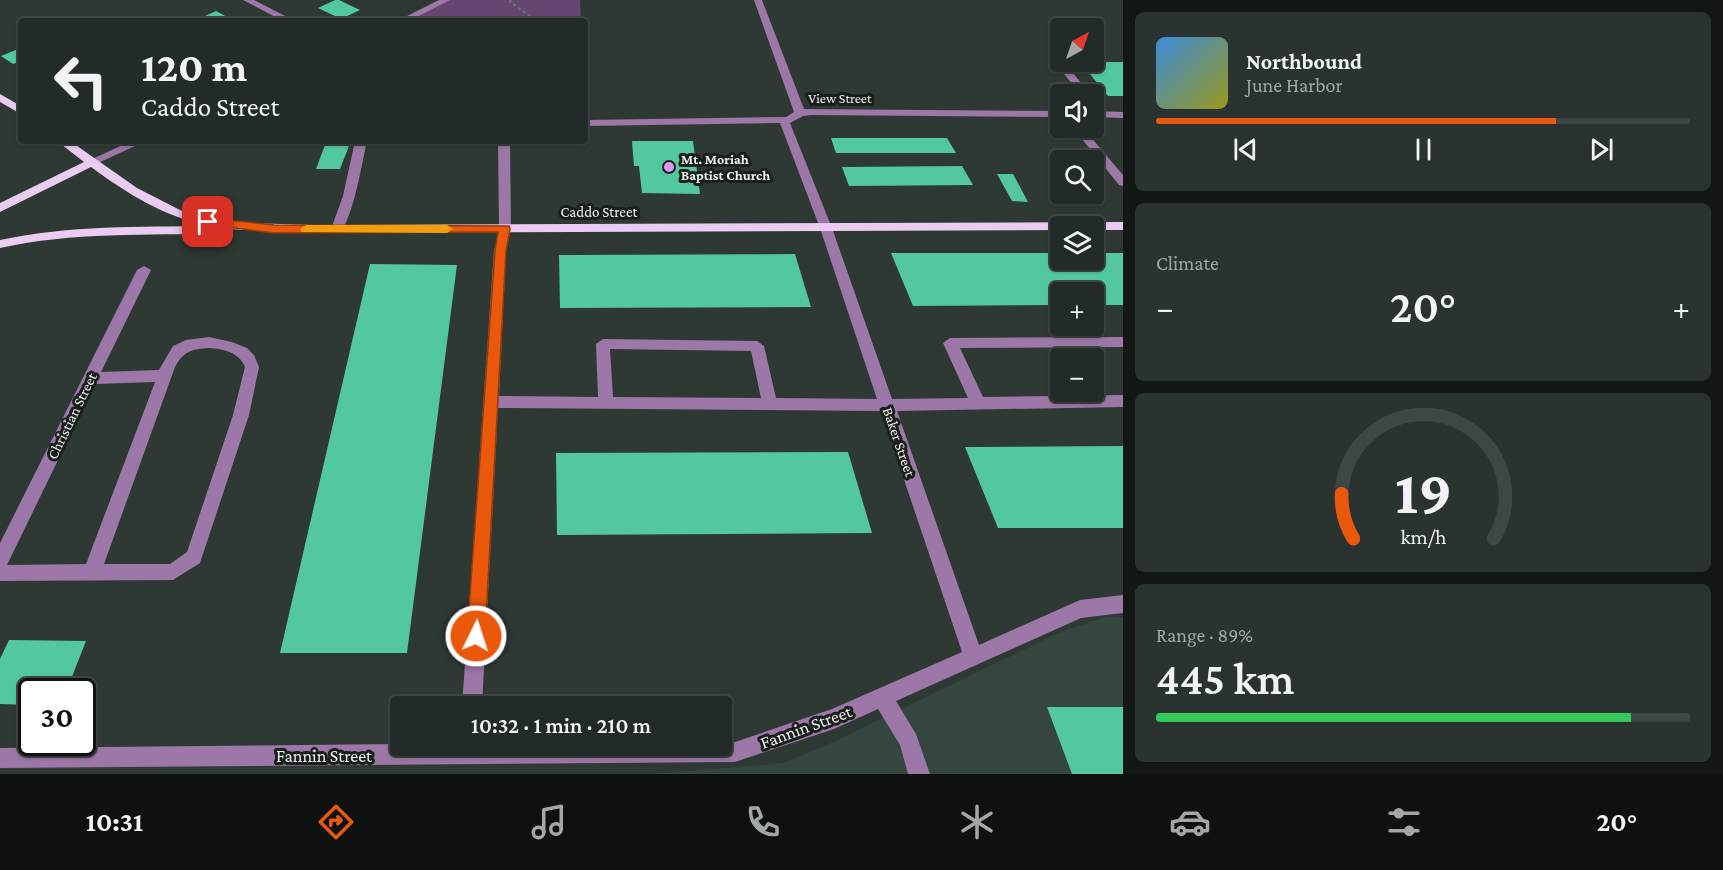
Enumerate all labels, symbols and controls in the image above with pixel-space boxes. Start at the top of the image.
north arrow [1050,18,1104,72]
map controls [1050,18,1104,402]
icon: left [42,42,120,120]
text: 120 m [141,43,247,90]
text: Northbound [1246,49,1362,74]
text: June Harbor [1246,74,1343,96]
button: sound [1050,84,1104,138]
street label: View Street [808,90,872,106]
text: Caddo Street [141,92,279,122]
icon: previous [1229,133,1262,166]
icon: pause [1407,133,1440,166]
icon: next [1585,133,1618,166]
button: search [1050,150,1104,204]
place label: Mt. Moriah Baptist Church [681,151,770,183]
marker: Mt. Moriah Baptist Church [662,160,676,174]
pin [182,196,233,247]
street label: Caddo Street [561,204,638,220]
icon: arrive [191,205,224,238]
button: layers [1050,216,1104,270]
text: Climate [1156,252,1219,274]
button: + [1050,282,1104,336]
text: 20° [1390,282,1456,332]
text: − [1156,289,1173,326]
text: + [1673,289,1690,326]
button: − [1050,348,1104,402]
street label: Christian Street [44,369,100,462]
street label: Baker Street [880,405,919,480]
text: 19 [1394,457,1452,526]
text: km/h [1400,526,1447,550]
position arrow [444,604,508,668]
text: Range · 89% [1156,624,1253,646]
text: 445 km [1156,654,1294,704]
speed limit sign: 30 [18,678,96,756]
street label: Fannin Street [757,701,856,753]
text: 10:32 · 1 min · 210 m [471,713,651,738]
street label: Fannin Street [276,746,373,766]
icon: directions [315,801,357,843]
icon: music [528,801,570,843]
icon: phone [742,801,784,843]
icon: climate [956,801,998,843]
icon: car [1169,801,1211,843]
icon: filters [1383,801,1425,843]
text: 10:31 [86,807,143,837]
text: 20° [1596,807,1637,837]

